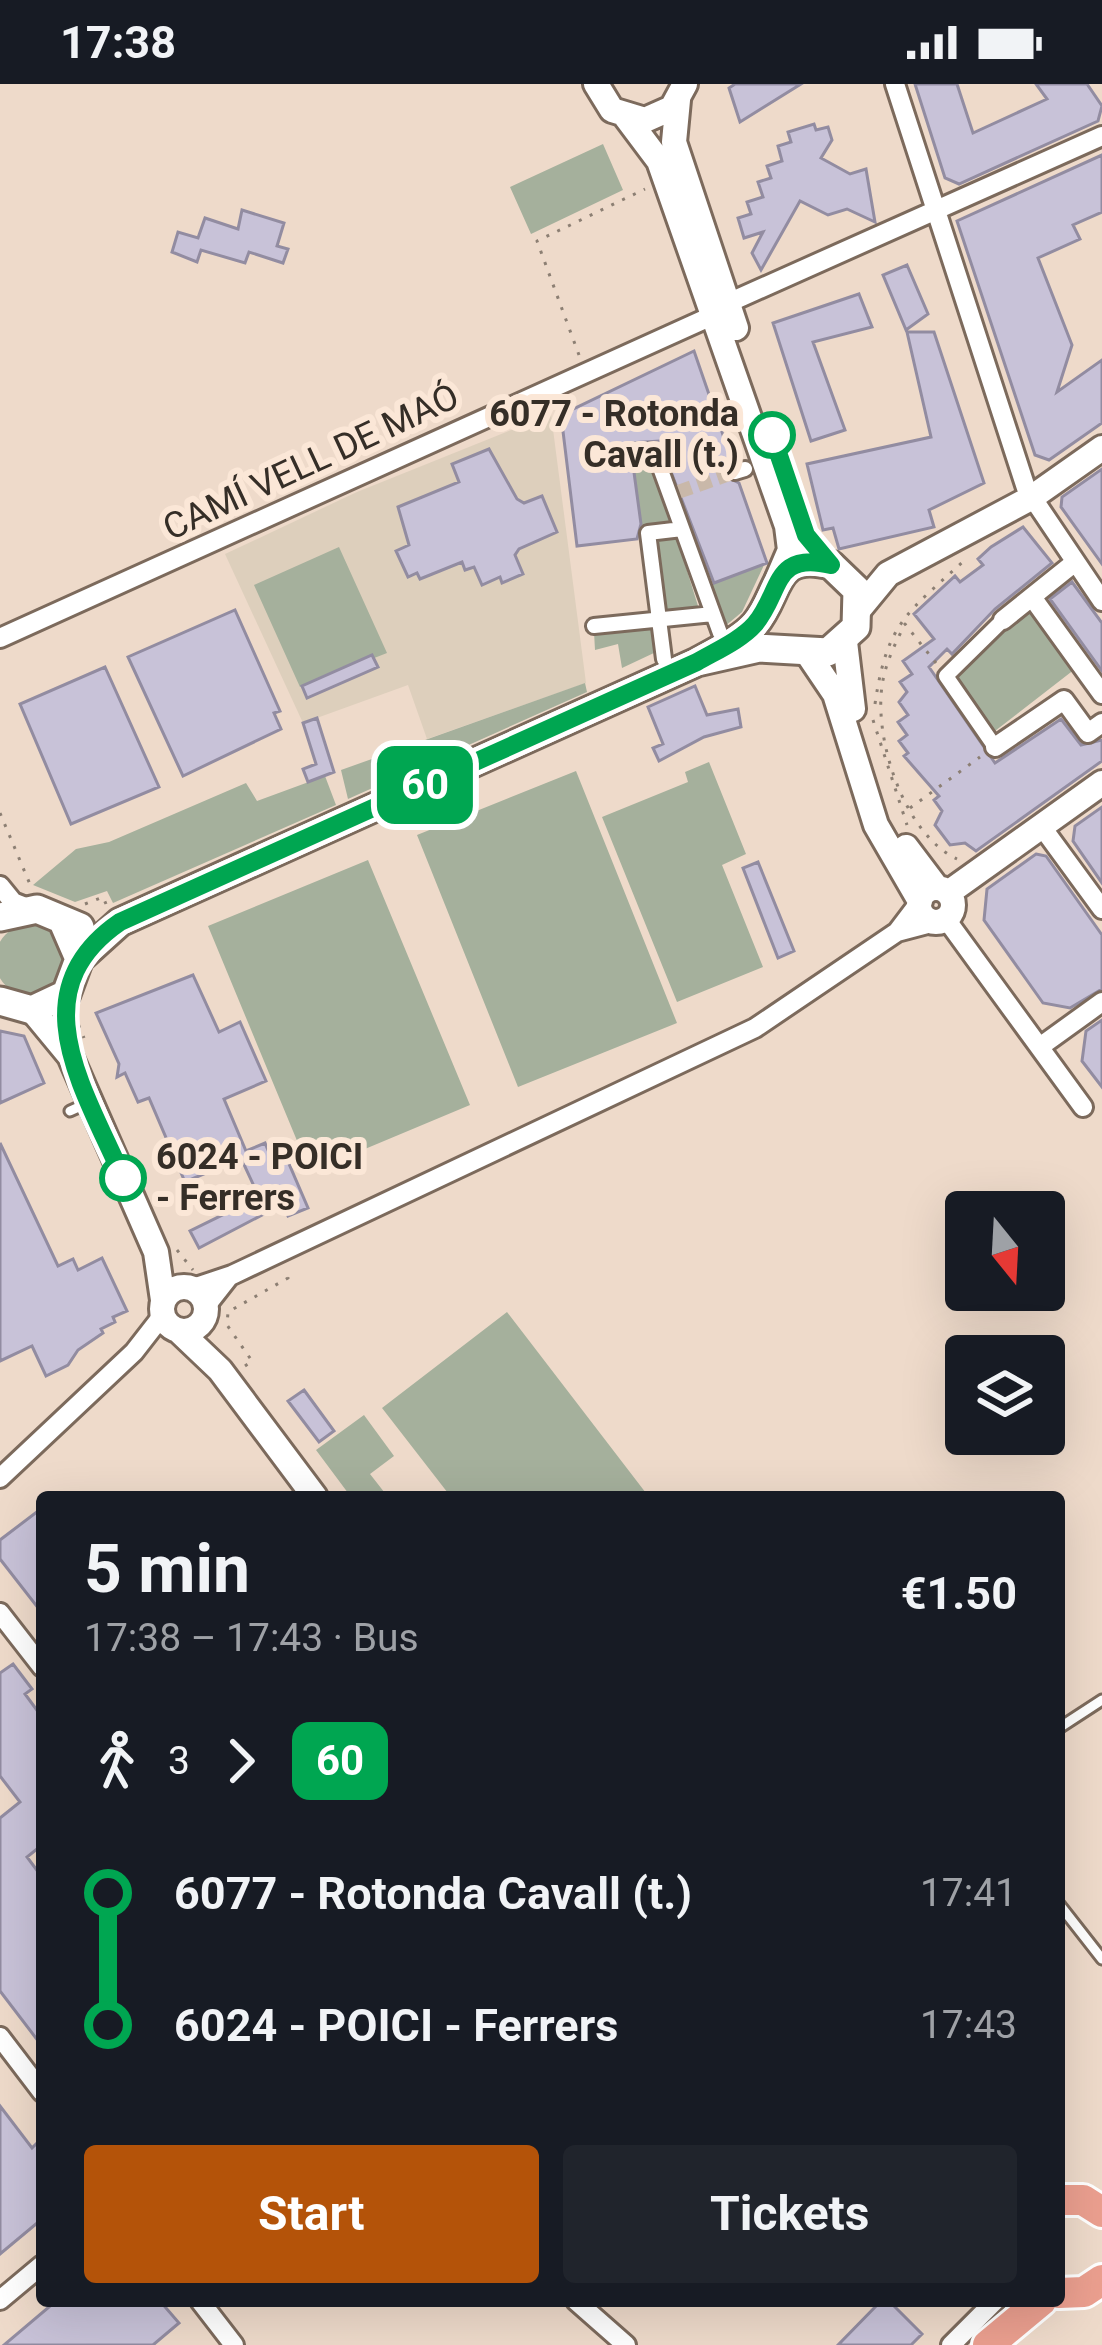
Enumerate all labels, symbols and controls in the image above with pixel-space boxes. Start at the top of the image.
text: 17:38 [60,16,176,69]
street label: CAMÍ VELL DE MAÓ [156,374,465,549]
place label: 6077 - Rotonda Cavall (t.) [489,393,739,476]
marker: 6077 - Rotonda Cavall (t.) [750,413,794,457]
line badge: 60 [371,746,479,824]
text: 60 [401,760,449,809]
place label: 6024 - POICI - Ferrers [156,1136,363,1219]
marker: 6024 - POICI - Ferrers [101,1156,145,1200]
north arrow [945,1191,1065,1311]
map controls [945,1191,1065,1455]
button: layers [945,1335,1065,1455]
text: 5 min [84,1531,250,1608]
text: €1.50 [901,1567,1017,1620]
text: 17:38 – 17:43 · Bus [84,1615,419,1661]
icon: walk [84,1728,150,1794]
icon: forward [208,1728,274,1794]
text: 60 [316,1736,364,1785]
text: 3 [168,1738,190,1784]
text: 6077 - Rotonda Cavall (t.) [174,1867,692,1920]
text: 17:41 [920,1870,1017,1916]
text: 6024 - POICI - Ferrers [174,1999,618,2052]
text: 17:43 [920,2002,1017,2048]
button: Start [84,2145,539,2283]
button: Tickets [563,2145,1017,2283]

